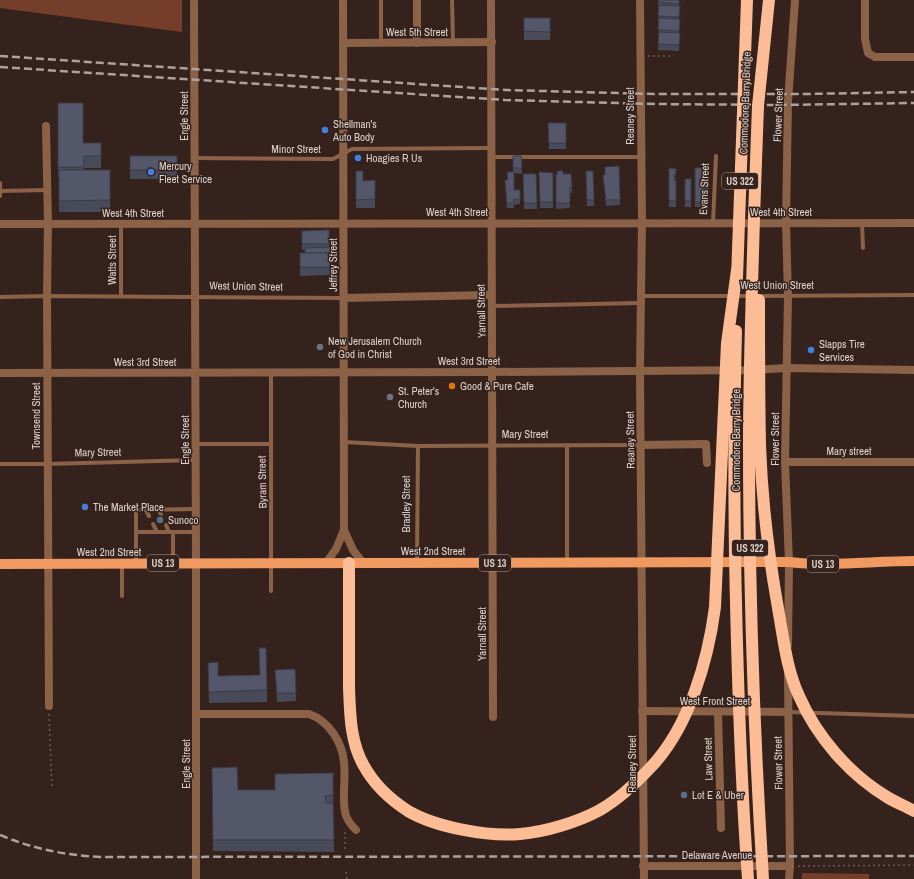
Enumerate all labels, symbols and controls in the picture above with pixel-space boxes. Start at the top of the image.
street label: West 5th Street [386,25,448,39]
street label: Commodore Barry Bridge [736,51,754,155]
street label: Reaney Street [623,87,637,145]
street label: Flower Street [770,87,786,142]
street label: Engle Street [177,91,191,141]
place label: Shellman's Auto Body [332,117,377,144]
marker: Shellman's Auto Body [320,125,330,135]
street label: Minor Street [271,142,321,156]
place label: Hoagies R Us [366,151,423,165]
marker: Hoagies R Us [353,153,363,163]
place label: Mercury Fleet Service [159,159,212,186]
street label: Evans Street [696,162,712,215]
marker: Mercury Fleet Service [146,167,156,177]
road number: US 322 [722,173,758,189]
street label: West 4th Street [426,205,488,219]
street label: West 4th Street [750,205,812,219]
street label: West 4th Street [102,206,164,220]
street label: Watts Street [105,235,119,285]
street label: Jeffrey Street [326,238,340,292]
street label: West Union Street [209,278,283,294]
street label: West Union Street [740,278,814,292]
street label: Yarnall Street [474,283,488,338]
place label: New Jerusalem Church of God in Christ [328,334,422,361]
place label: Slapps Tire Services [819,337,865,364]
marker: New Jerusalem Church of God in Christ [315,342,325,352]
marker: Slapps Tire Services [806,345,816,355]
street label: West 3rd Street [438,354,501,368]
street label: West 3rd Street [114,355,177,369]
place label: Good & Pure Cafe [460,379,534,393]
marker: Good & Pure Cafe [447,381,457,391]
street label: Townsend Street [29,382,43,450]
place label: St. Peter's Church [398,384,440,411]
street label: Commodore Barry Bridge [729,389,743,491]
marker: St. Peter's Church [385,392,395,402]
street label: Reaney Street [622,411,638,469]
street label: Flower Street [768,412,782,466]
street label: Engle Street [178,415,192,465]
street label: Mary Street [502,427,549,441]
street label: Mary street [826,444,872,458]
street label: Mary Street [75,445,122,459]
street label: Byram Street [255,455,269,508]
street label: Bradley Street [399,475,413,533]
place label: The Market Place [93,500,164,514]
marker: The Market Place [80,502,90,512]
place label: Sunoco [168,513,199,527]
marker: Sunoco [155,515,165,525]
road number: US 322 [732,540,768,556]
street label: West 2nd Street [401,544,466,558]
street label: West 2nd Street [77,545,142,559]
road number: US 13 [147,555,179,571]
road number: US 13 [479,555,511,571]
road number: US 13 [807,556,839,572]
street label: Yarnall Street [475,607,489,661]
street label: West Front Street [680,694,751,708]
street label: Reaney Street [625,735,639,793]
street label: Flower Street [771,736,785,790]
street label: Law Street [701,737,715,781]
street label: Engle Street [179,739,193,789]
place label: Lot E & Uber [692,788,744,802]
marker: Lot E & Uber [679,790,689,800]
street label: Delaware Avenue [682,848,752,862]

